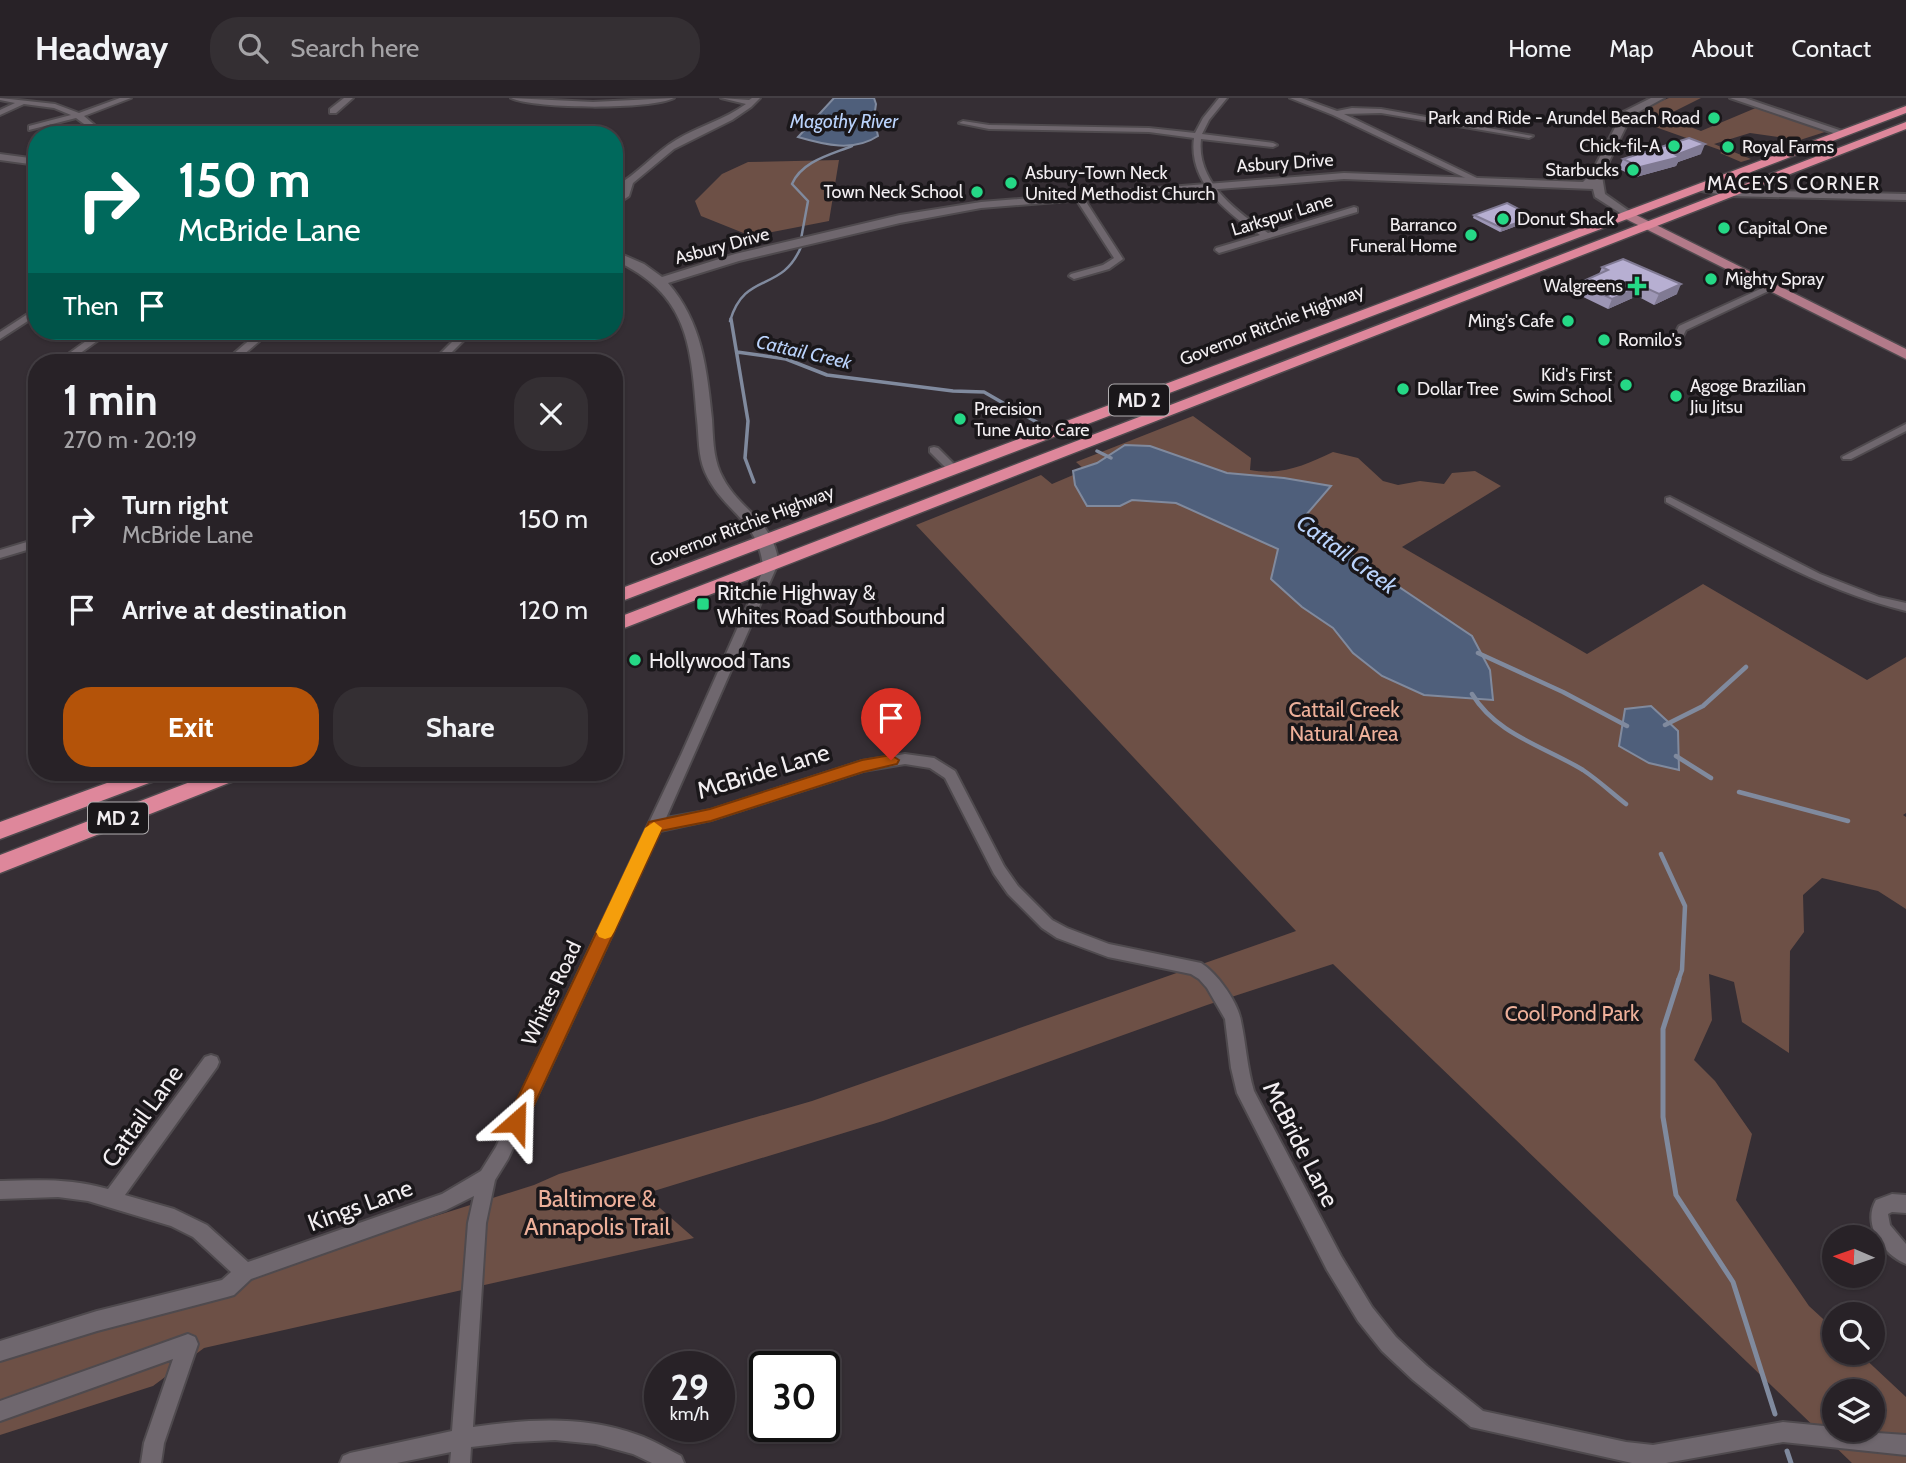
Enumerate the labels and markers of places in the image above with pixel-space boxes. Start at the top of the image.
place label: Park and Ride - Arundel Beach Road [1428,107,1700,129]
marker: Park and Ride - Arundel Beach Road [1706,110,1722,126]
place label: Chick-fil-A [1579,135,1660,157]
place label: Royal Farms [1742,136,1834,158]
marker: Chick-fil-A [1666,138,1682,154]
marker: Royal Farms [1720,139,1736,155]
place label: Starbucks [1545,159,1619,181]
place label: Asbury-Town Neck United Methodist Church [1025,162,1215,205]
marker: Starbucks [1625,162,1641,178]
marker: Asbury-Town Neck United Methodist Church [1003,175,1019,191]
place label: Town Neck School [823,181,964,203]
marker: Town Neck School [969,184,985,200]
place label: Donut Shack [1517,208,1615,230]
marker: Donut Shack [1495,211,1511,227]
place label: Barranco Funeral Home [1350,214,1457,257]
place label: Capital One [1738,217,1828,239]
marker: Capital One [1716,220,1732,236]
marker: Barranco Funeral Home [1463,227,1479,243]
place label: Mighty Spray [1725,268,1824,290]
marker: Mighty Spray [1703,271,1719,287]
place label: Walgreens [1543,275,1623,297]
marker: Walgreens [1629,278,1645,294]
place label: Ming's Cafe [1468,310,1554,332]
marker: Ming's Cafe [1560,313,1576,329]
place label: Romilo's [1618,329,1682,351]
marker: Romilo's [1596,332,1612,348]
place label: Kid's First Swim School [1513,364,1613,407]
place label: Agoge Brazilian Jiu Jitsu [1689,375,1806,418]
marker: Kid's First Swim School [1618,377,1634,393]
place label: Dollar Tree [1417,378,1499,400]
marker: Dollar Tree [1395,381,1411,397]
marker: Agoge Brazilian Jiu Jitsu [1668,388,1684,404]
place label: Precision Tune Auto Care [974,398,1089,441]
marker: Precision Tune Auto Care [952,411,968,427]
place label: Ritchie Highway & Whites Road Southbound [717,580,945,629]
marker: Ritchie Highway & Whites Road Southbound [695,596,711,612]
place label: Hollywood Tans [649,648,791,673]
marker: Hollywood Tans [627,652,643,668]
pin [861,688,921,760]

